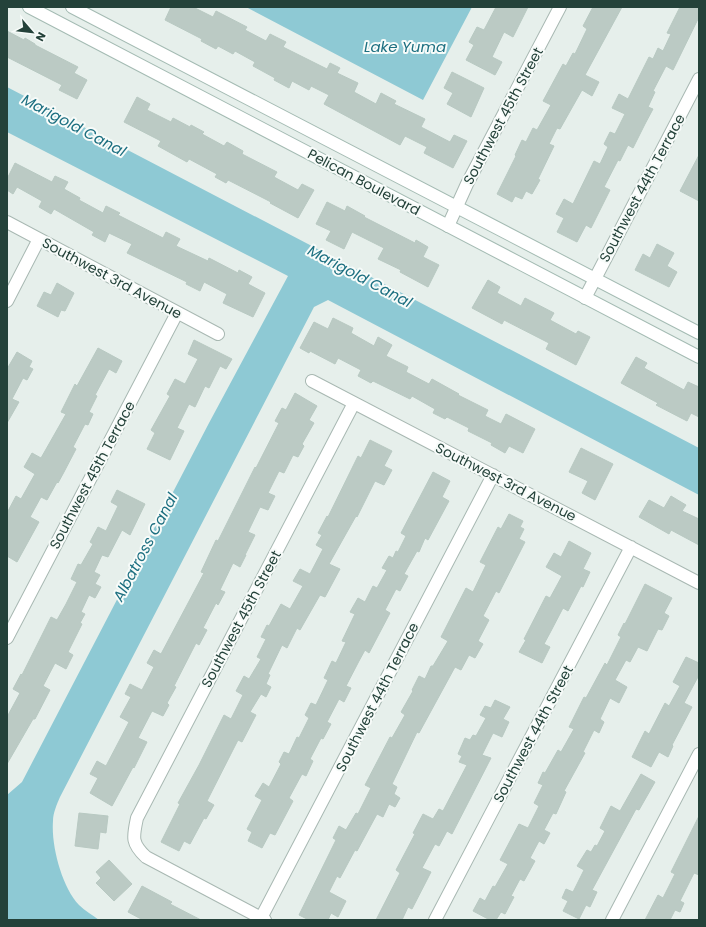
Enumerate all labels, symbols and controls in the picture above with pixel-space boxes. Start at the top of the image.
north arrow [12,12,52,52]
text: N [32,29,50,44]
water label: Lake Yuma [364,36,446,57]
street label: Southwest 45th Street [458,44,548,188]
water label: Marigold Canal [18,89,130,162]
street label: Southwest 44th Terrace [594,110,690,266]
street label: Pelican Boulevard [304,144,424,220]
street label: Southwest 3rd Avenue [39,233,186,324]
water label: Marigold Canal [304,240,416,313]
street label: Southwest 45th Terrace [44,397,140,553]
street label: Southwest 3rd Avenue [432,438,580,526]
water label: Albatross Canal [107,489,183,606]
street label: Southwest 45th Street [196,547,286,691]
street label: Southwest 44th Terrace [331,619,424,775]
street label: Southwest 44th Street [488,662,578,806]

